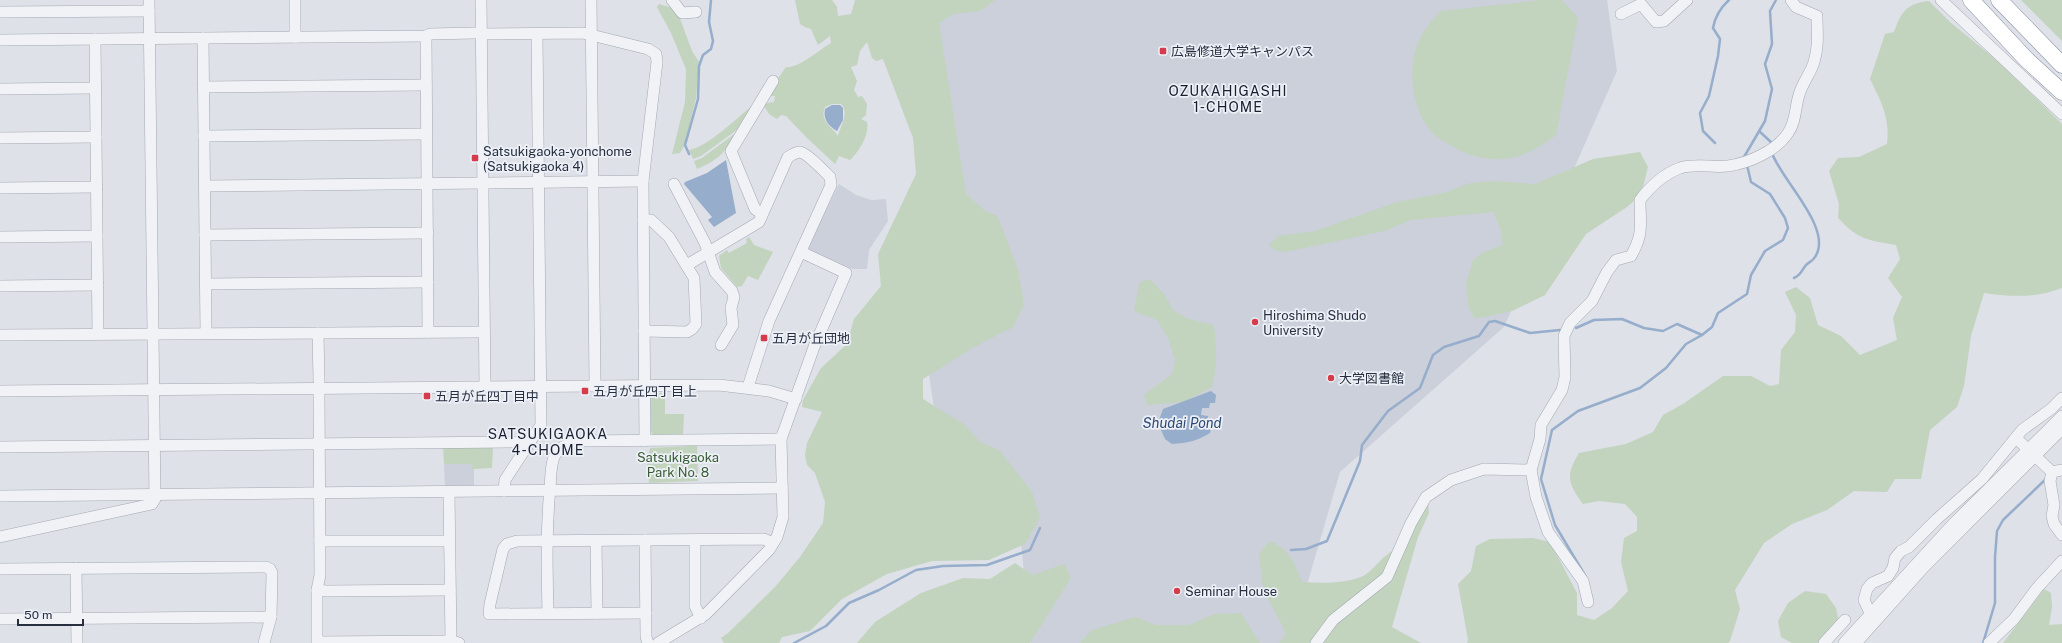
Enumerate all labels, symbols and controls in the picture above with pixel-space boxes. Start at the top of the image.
place label: 広島修道大学キャンパス [1171,44,1314,59]
marker: 広島修道大学キャンパス [1158,46,1168,56]
district label: OZUKAHIGASHI 1-CHOME [1168,83,1288,115]
place label: Satsukigaoka-yonchome (Satsukigaoka 4) [483,144,632,174]
marker: Satsukigaoka-yonchome (Satsukigaoka 4) [470,153,480,163]
place label: Hiroshima Shudo University [1263,308,1366,338]
marker: Hiroshima Shudo University [1250,317,1260,327]
place label: 五月が丘団地 [772,331,850,346]
marker: 五月が丘団地 [759,333,769,343]
place label: 大学図書館 [1339,371,1404,386]
marker: 大学図書館 [1326,373,1336,383]
place label: 五月が丘四丁目上 [593,384,697,399]
marker: 五月が丘四丁目上 [580,386,590,396]
place label: 五月が丘四丁目中 [435,389,539,404]
marker: 五月が丘四丁目中 [422,391,432,401]
water label: Shudai Pond [1142,415,1222,431]
district label: SATSUKIGAOKA 4-CHOME [488,426,608,458]
park label: Satsukigaoka Park No. 8 [637,450,719,480]
place label: Seminar House [1185,584,1277,599]
marker: Seminar House [1172,586,1182,596]
scale bar [18,601,83,627]
text: 50 m [24,608,52,622]

